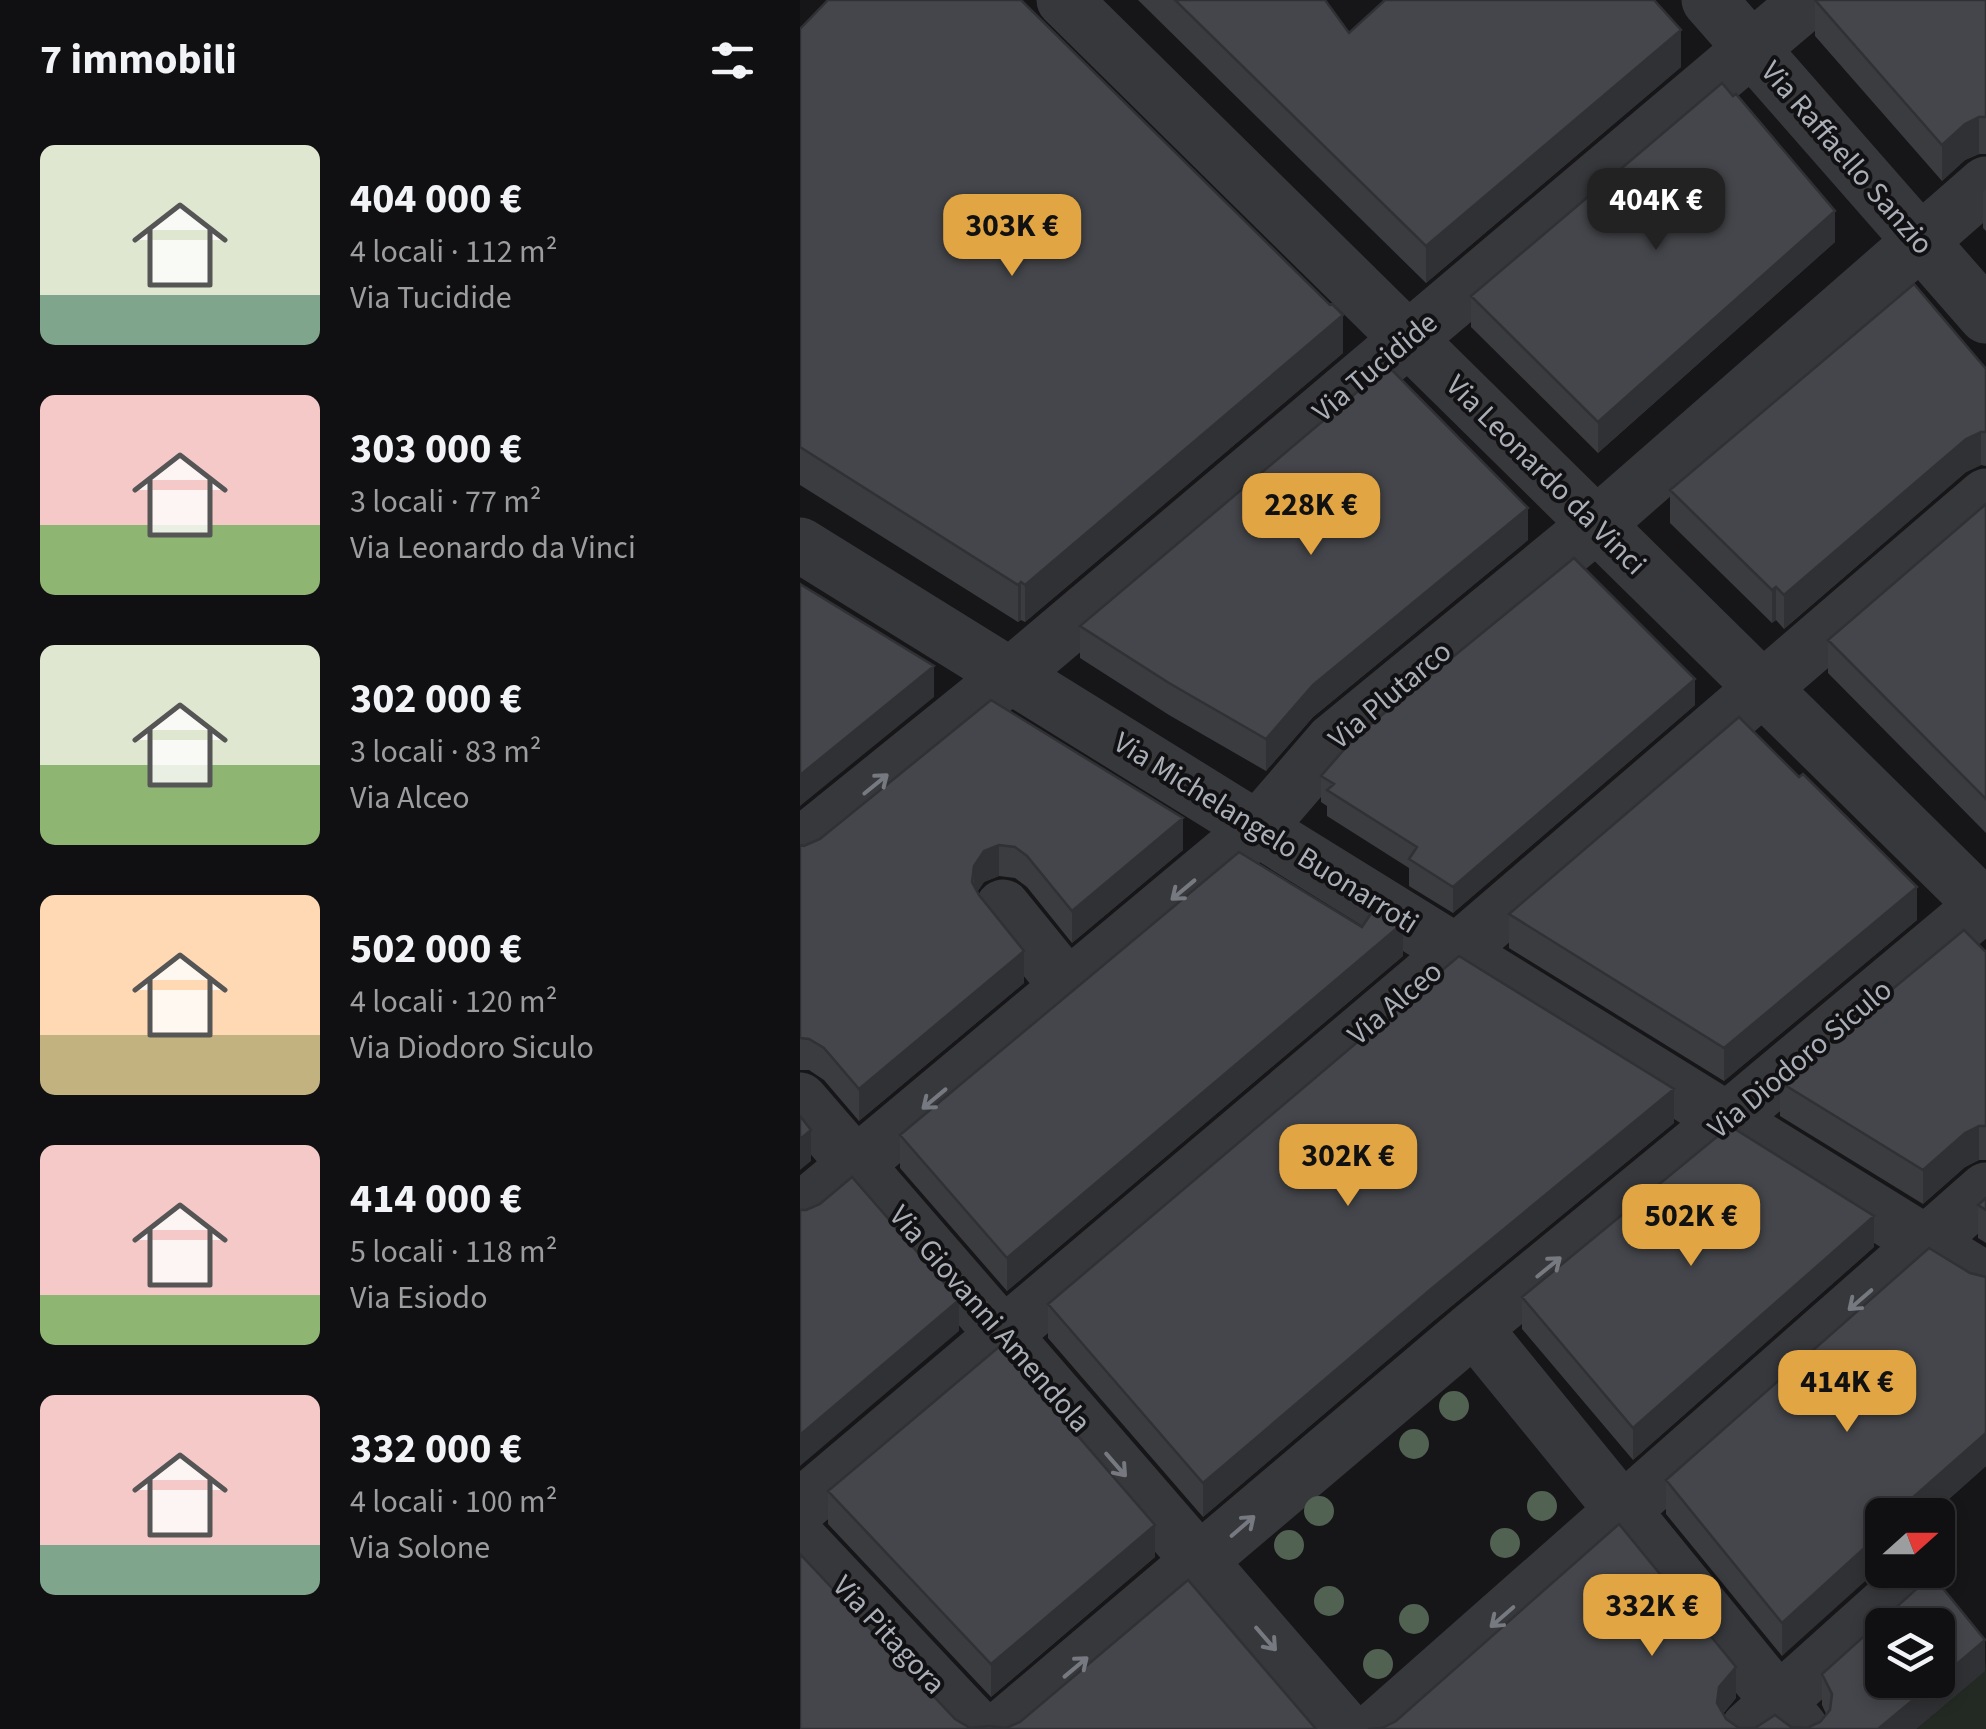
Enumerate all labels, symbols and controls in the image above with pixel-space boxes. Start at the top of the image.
text: 7 immobili [40,30,237,90]
icon: filters [705,33,760,88]
street label: Via Raffaello Sanzio [1751,52,1943,264]
pin: 404K € [1575,168,1737,253]
text: 404 000 € [350,169,522,229]
text: 404K € [1609,177,1703,223]
icon: home [120,185,240,305]
pin: 303K € [931,194,1093,279]
text: 303K € [965,203,1059,249]
text: 4 locali · 112 m² [350,229,557,275]
text: Via Tucidide [350,275,512,321]
street label: Via Tucidide [1303,302,1447,432]
street label: Via Leonardo da Vinci [1436,365,1656,585]
text: 303 000 € [350,419,522,479]
icon: home [120,435,240,555]
pin: 228K € [1230,473,1392,558]
text: 3 locali · 77 m² [350,479,542,525]
text: 228K € [1264,482,1358,528]
text: Via Leonardo da Vinci [350,525,636,571]
street label: Via Plutarco [1319,631,1461,759]
text: 302 000 € [350,669,522,729]
icon: home [120,685,240,805]
street label: Via Michelangelo Buonarroti [1105,721,1427,945]
text: 3 locali · 83 m² [350,729,542,775]
one-way arrow [862,773,888,795]
text: Via Alceo [350,775,470,821]
one-way arrow [1171,879,1197,901]
text: 502 000 € [350,919,522,979]
icon: home [120,935,240,1055]
street label: Via Alceo [1338,951,1452,1055]
street label: Via Diodoro Siculo [1699,969,1901,1149]
text: 4 locali · 120 m² [350,979,557,1025]
text: Via Diodoro Siculo [350,1025,594,1071]
one-way arrow [922,1088,948,1110]
pin: 302K € [1267,1124,1429,1209]
text: 302K € [1301,1133,1395,1179]
text: 414 000 € [350,1169,522,1229]
pin: 502K € [1610,1184,1772,1269]
icon: home [120,1185,240,1305]
text: 502K € [1644,1193,1738,1239]
street label: Via Giovanni Amendola [879,1196,1101,1442]
text: 5 locali · 118 m² [350,1229,557,1275]
one-way arrow [1535,1256,1561,1278]
text: Via Esiodo [350,1275,487,1321]
one-way arrow [1848,1289,1873,1312]
pin: 414K € [1766,1350,1928,1435]
text: 414K € [1800,1359,1894,1405]
text: 332 000 € [350,1419,522,1479]
icon: home [120,1435,240,1555]
one-way arrow [1105,1452,1128,1477]
text: 4 locali · 100 m² [350,1479,557,1525]
north arrow [1865,1498,1955,1588]
map controls [1865,1498,1955,1698]
one-way arrow [1230,1514,1255,1537]
text: Via Solone [350,1525,490,1571]
street label: Via Pitagora [823,1566,955,1704]
pin: 332K € [1571,1574,1733,1659]
text: 332K € [1605,1583,1699,1629]
one-way arrow [1490,1606,1515,1629]
button: layers [1865,1608,1955,1698]
one-way arrow [1255,1625,1277,1651]
one-way arrow [1062,1656,1088,1678]

